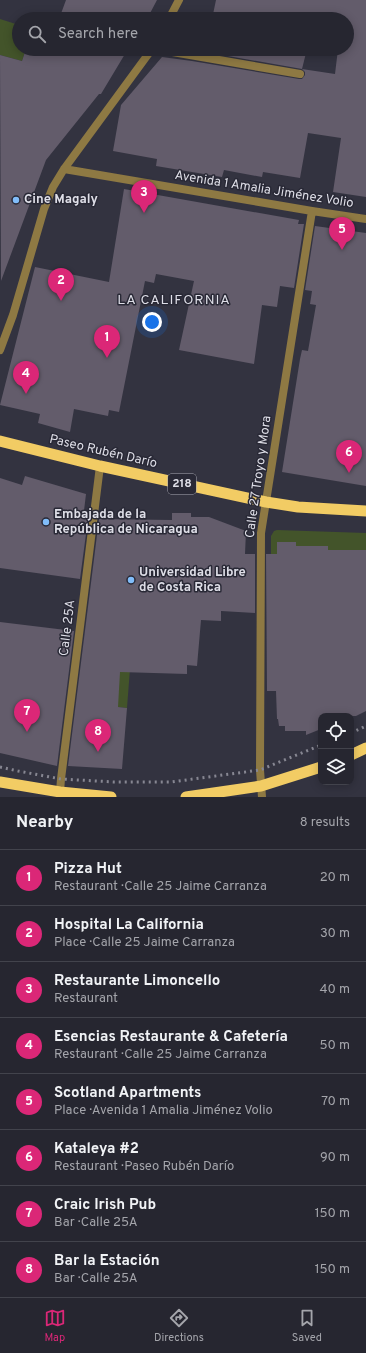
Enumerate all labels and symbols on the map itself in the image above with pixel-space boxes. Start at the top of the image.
street label: Avenida 1 Amalia Jiménez Volio [173,168,355,212]
pin: 3 [131,180,157,213]
place label: Cine Magaly [24,192,99,208]
marker: Cine Magaly [11,195,21,205]
pin: 5 [329,217,355,250]
pin: 2 [48,268,74,301]
district label: LA CALIFORNIA [117,292,231,309]
your location [142,312,162,332]
pin: 1 [94,325,120,358]
pin: 4 [13,361,39,394]
street label: Calle 27 Troyo y Mora [242,415,276,539]
street label: Paseo Rubén Darío [48,432,158,472]
pin: 6 [336,440,362,473]
road number: 218 [168,474,196,494]
place label: Embajada de la República de Nicaragua [54,507,198,538]
marker: Embajada de la República de Nicaragua [41,517,51,527]
place label: Universidad Libre de Costa Rica [139,565,246,596]
marker: Universidad Libre de Costa Rica [126,575,136,585]
street label: Calle 25A [57,599,79,657]
pin: 7 [14,699,40,732]
pin: 8 [85,719,111,752]

